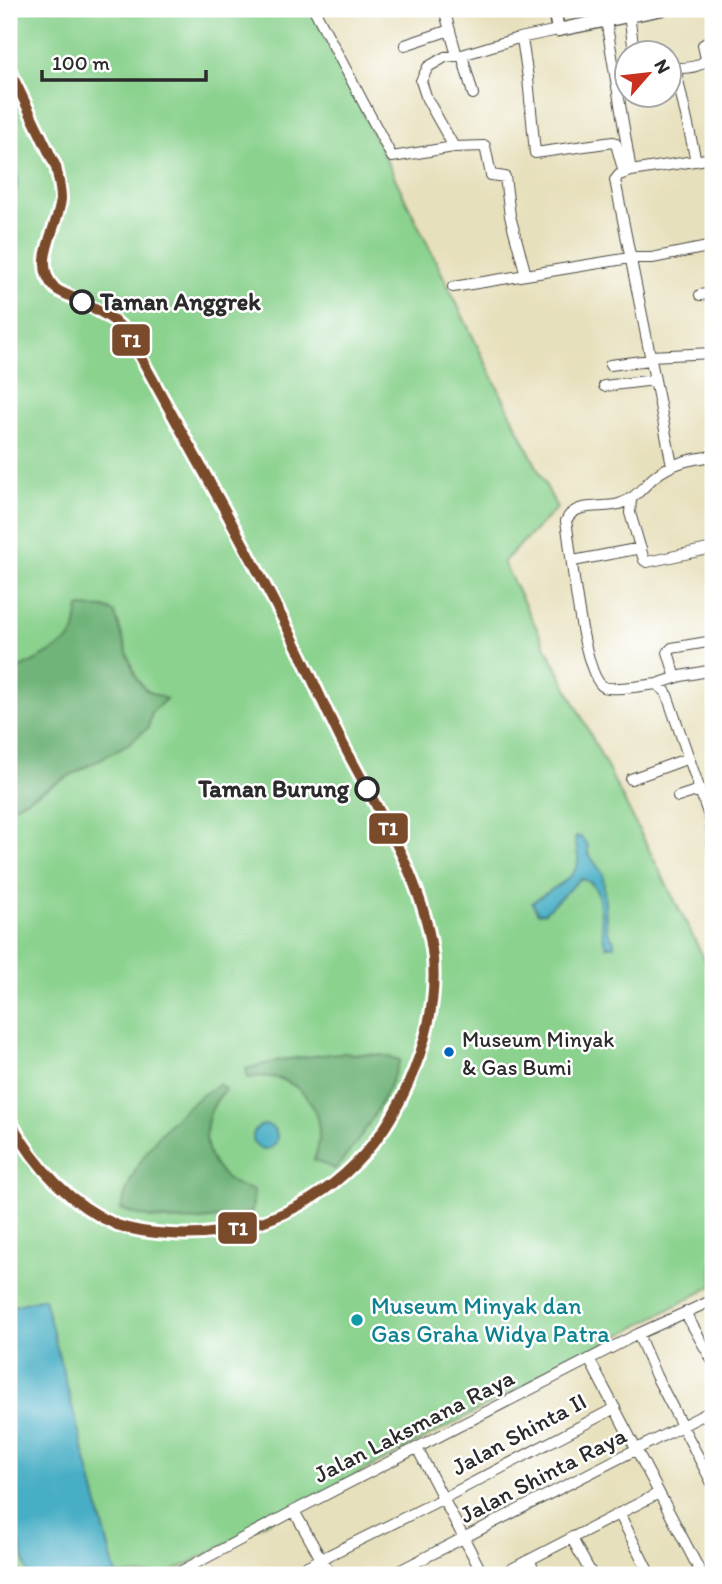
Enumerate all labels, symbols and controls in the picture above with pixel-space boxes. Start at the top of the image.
scale bar [42,38,206,82]
north arrow [614,38,684,108]
text: 100 m [52,50,110,75]
text: N [649,55,676,77]
place label: Taman Anggrek [99,287,261,317]
marker: Taman Anggrek [70,290,94,314]
line badge: T1 [111,323,151,357]
text: T1 [120,329,141,352]
place label: Taman Burung [197,774,350,804]
marker: Taman Burung [355,777,379,801]
line badge: T1 [368,812,409,845]
text: T1 [377,817,398,840]
place label: Museum Minyak & Gas Bumi [462,1026,614,1081]
marker: Museum Minyak & Gas Bumi [442,1045,456,1059]
line badge: T1 [217,1211,258,1245]
text: T1 [227,1217,248,1240]
place label: Museum Minyak dan Gas Graha Widya Patra [371,1291,610,1348]
marker: Museum Minyak dan Gas Graha Widya Patra [349,1312,365,1328]
street label: Jalan Laksmana Raya [309,1362,519,1489]
street label: Jalan Shinta II [446,1386,591,1481]
street label: Jalan Shinta Raya [454,1420,632,1529]

